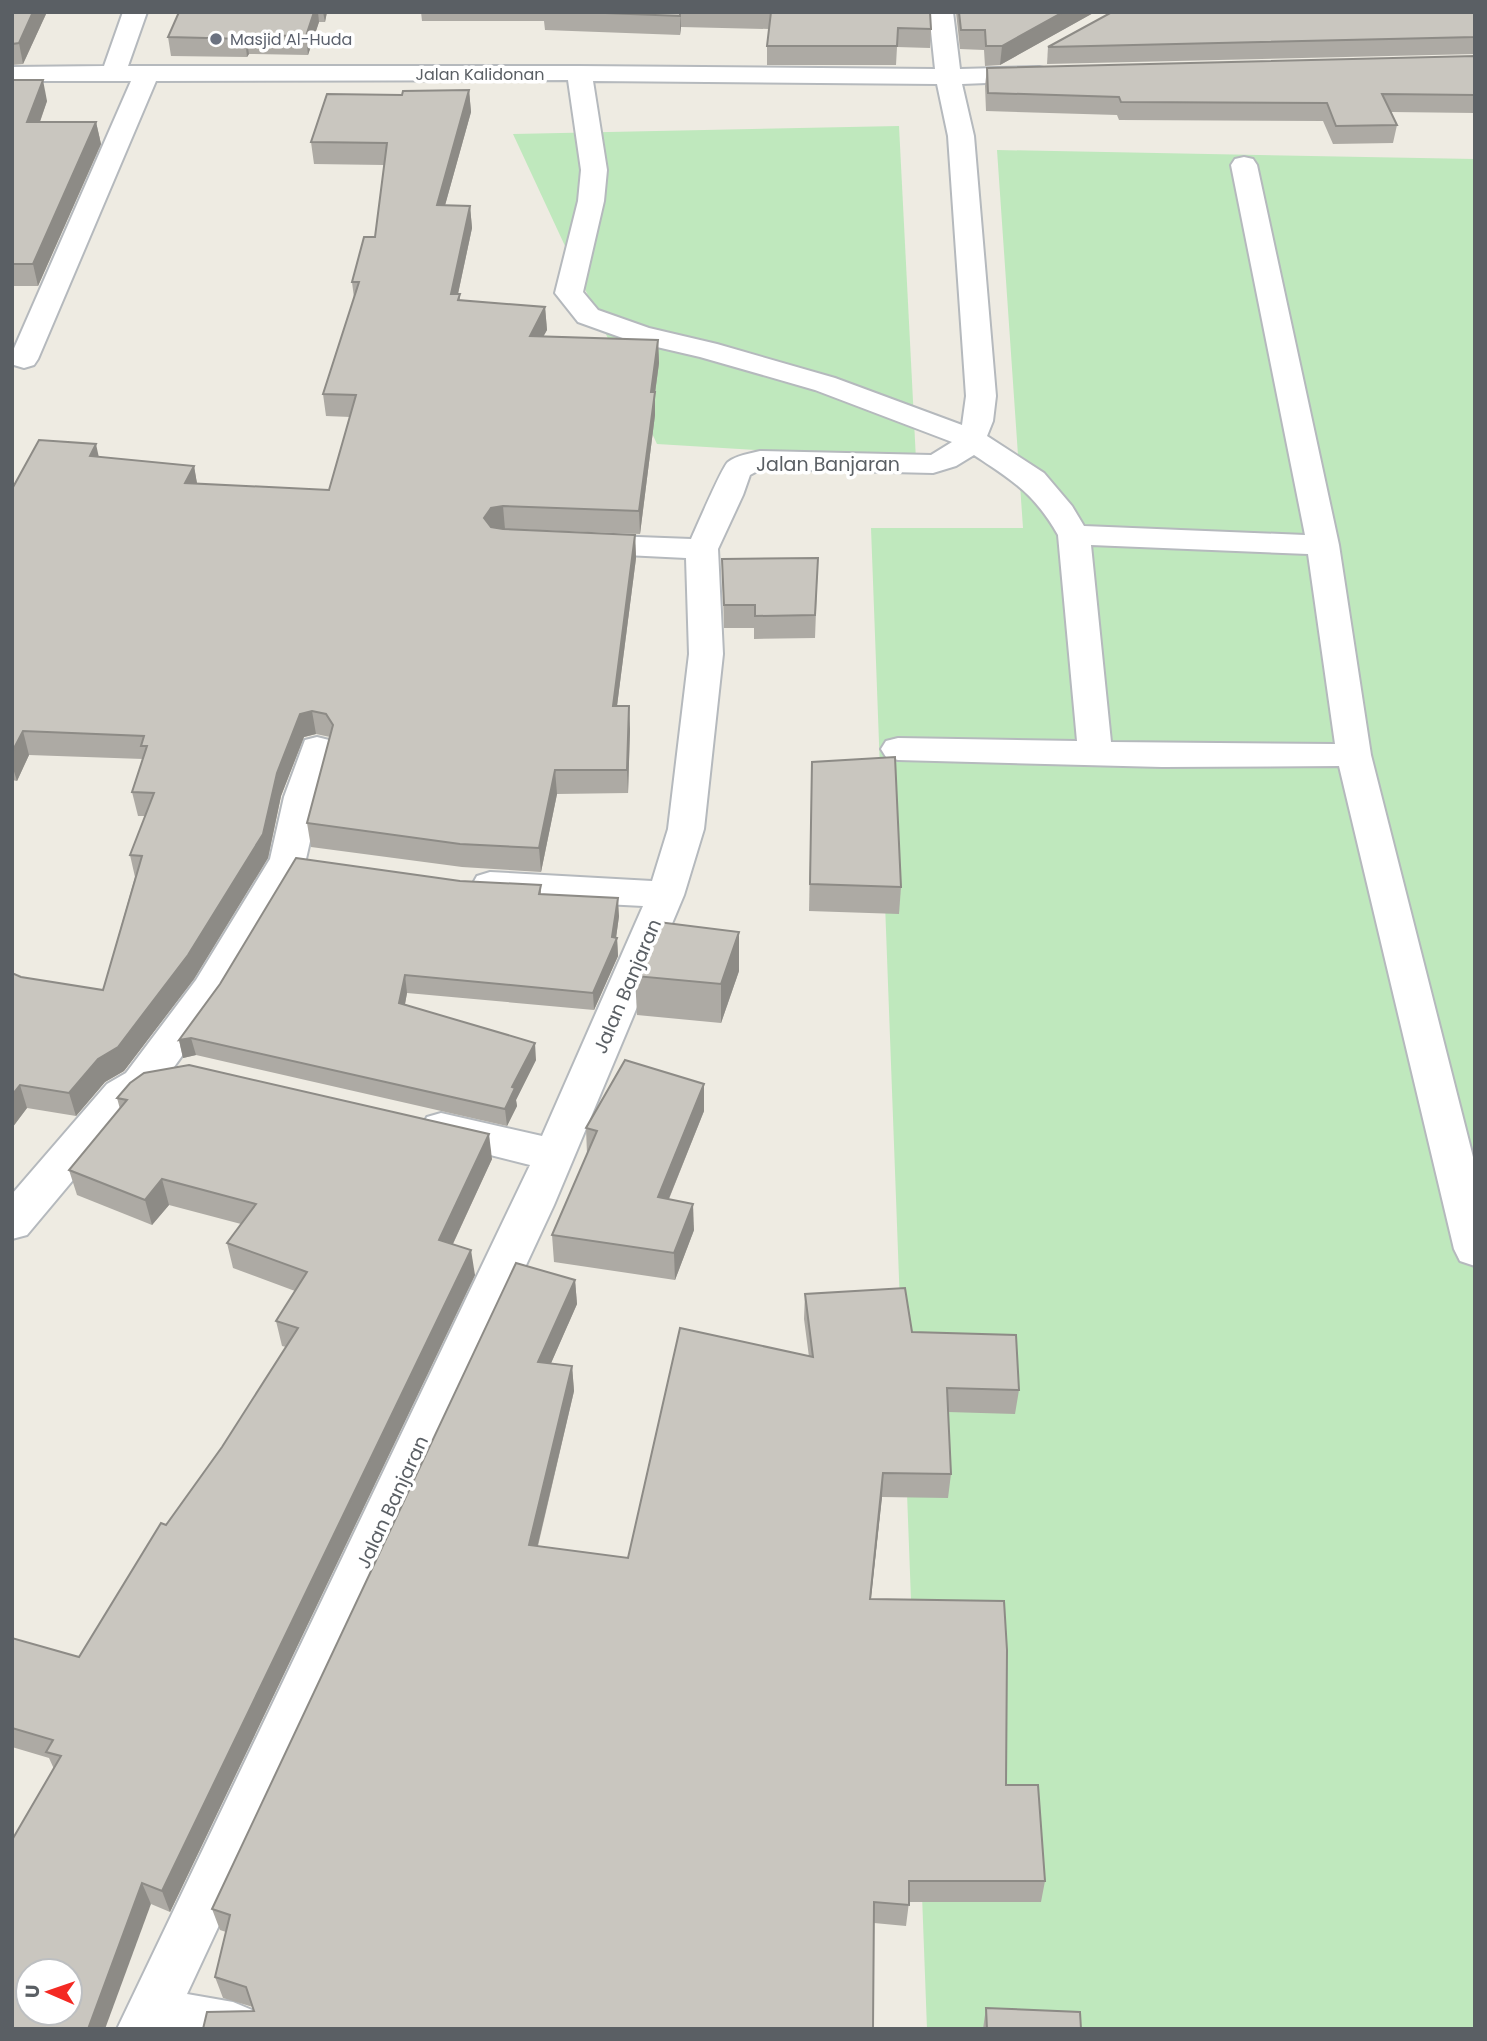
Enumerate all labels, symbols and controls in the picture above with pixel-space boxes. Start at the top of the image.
place label: Masjid Al-Huda [230,28,352,51]
marker: Masjid Al-Huda [208,31,224,47]
street label: Jalan Kalidonan [415,63,545,86]
street label: Jalan Banjaran [756,451,900,478]
street label: Jalan Banjaran [587,915,668,1058]
street label: Jalan Banjaran [350,1431,435,1573]
north arrow [14,1957,84,2027]
text: U [19,1984,46,1999]

